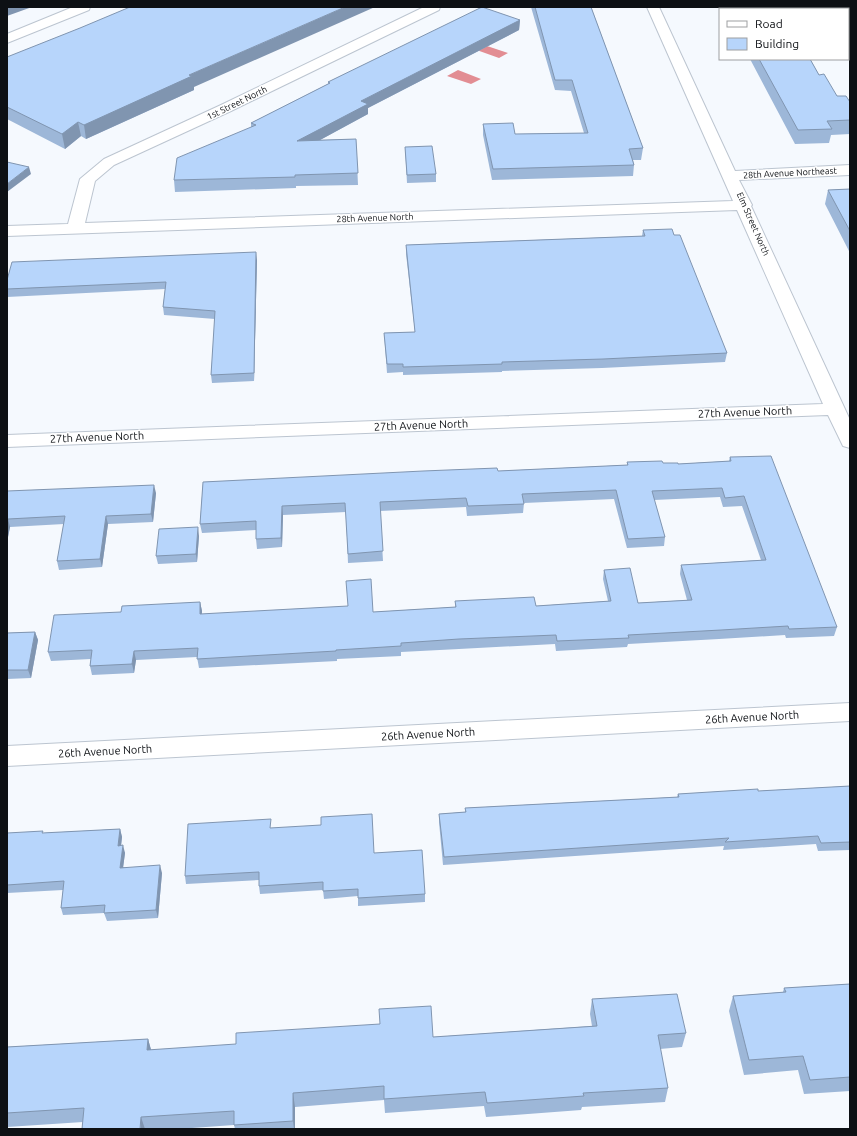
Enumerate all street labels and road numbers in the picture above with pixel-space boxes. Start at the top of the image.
street label: 1st Street North [205,84,269,122]
street label: 28th Avenue Northeast [743,166,838,180]
street label: Elm Street North [735,191,771,257]
street label: 28th Avenue North [336,212,414,224]
street label: 27th Avenue North [698,404,792,420]
street label: 27th Avenue North [374,417,468,433]
street label: 27th Avenue North [50,429,144,445]
street label: 26th Avenue North [705,709,799,725]
street label: 26th Avenue North [381,726,475,742]
street label: 26th Avenue North [58,743,152,759]

